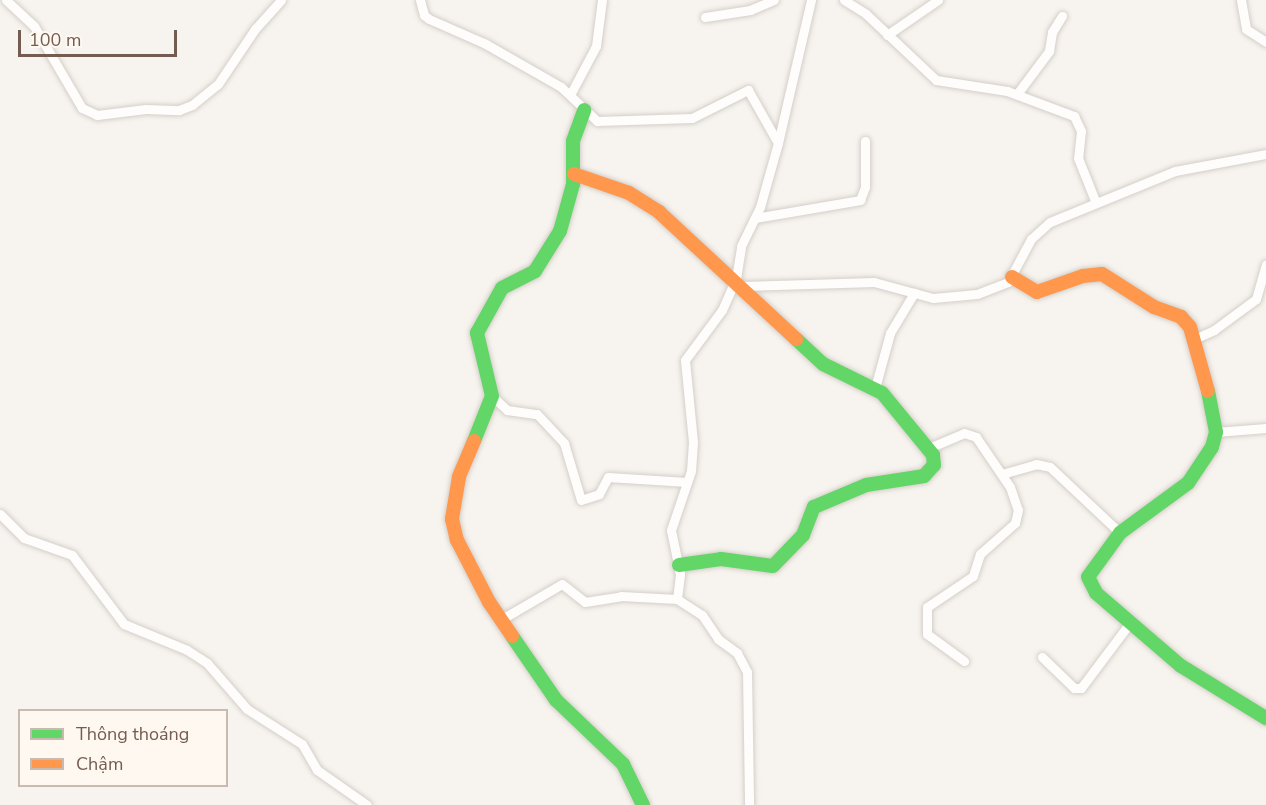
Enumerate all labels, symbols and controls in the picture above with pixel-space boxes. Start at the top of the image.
scale bar [21,18,180,56]
text: 100 m [29,28,81,52]
legend [18,709,228,787]
text: Thông thoáng [76,722,189,746]
text: Chậm [76,752,123,776]

